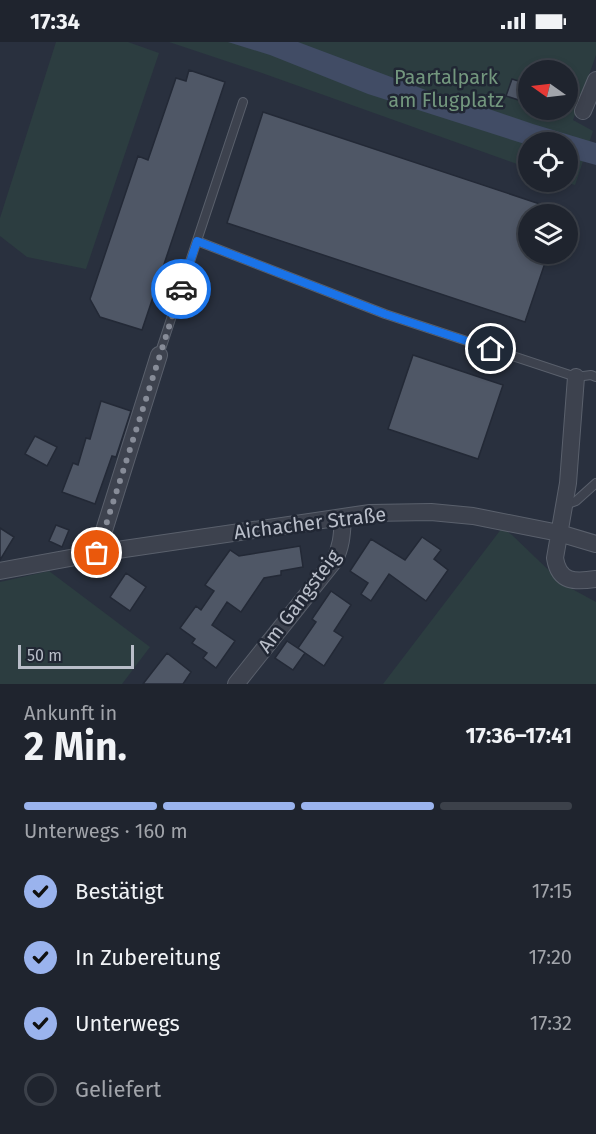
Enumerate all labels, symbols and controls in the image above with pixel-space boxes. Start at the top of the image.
text: 17:34 [30,8,80,35]
north arrow [518,60,578,120]
map controls [518,60,578,264]
park label: Paartalpark am Flugplatz [388,65,504,112]
button: locate [518,132,578,192]
button: layers [518,204,578,264]
courier [151,259,211,319]
icon: car [165,273,198,306]
pin [465,323,516,374]
icon: home [474,332,507,365]
street label: Aichacher Straße [232,502,388,544]
pin [71,527,122,578]
icon: bag [80,536,113,569]
street label: Am Gangsteig [253,544,346,657]
scale bar [18,642,134,670]
text: 50 m [27,646,62,665]
text: Ankunft in [24,701,117,725]
text: 17:36–17:41 [465,722,572,749]
text: 2 Min. [24,724,127,770]
text: Unterwegs · 160 m [24,819,188,843]
icon: check [24,875,57,908]
text: Bestätigt [75,878,164,905]
text: 17:15 [532,879,572,903]
icon: check [24,941,57,974]
text: In Zubereitung [75,944,220,971]
text: 17:20 [529,945,572,969]
icon: check [24,1007,57,1040]
text: Unterwegs [75,1010,180,1037]
text: 17:32 [530,1011,572,1035]
text: Geliefert [75,1076,161,1103]

